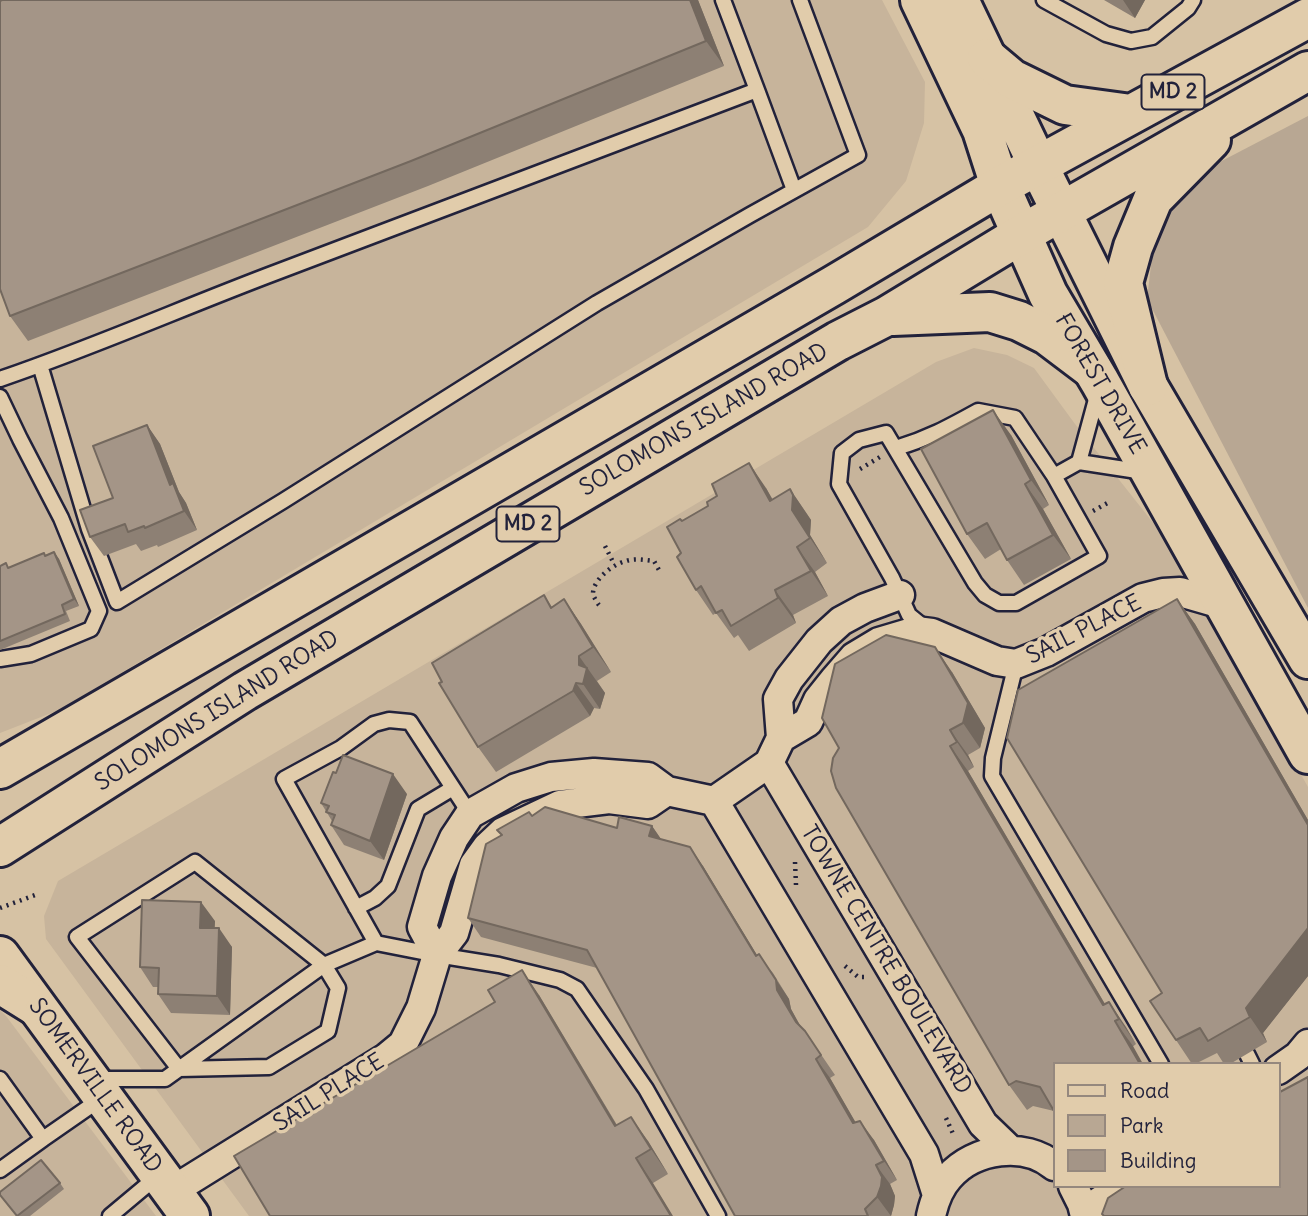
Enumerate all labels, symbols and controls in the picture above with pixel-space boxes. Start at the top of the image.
road number: MD 2 [1142,74,1204,110]
street label: FOREST DRIVE [1049,309,1151,459]
street label: SOLOMONS ISLAND ROAD [575,338,833,502]
road number: MD 2 [496,506,560,542]
street label: SAIL PLACE [1022,589,1146,671]
street label: SOLOMONS ISLAND ROAD [90,625,344,797]
street label: TOWNE CENTRE BOULEVARD [795,821,977,1099]
street label: SOMERVILLE ROAD [22,993,168,1179]
street label: SAIL PLACE [269,1048,389,1138]
legend [1052,1062,1280,1188]
text: Road [1120,1077,1169,1104]
text: Park [1120,1112,1163,1139]
text: Building [1120,1147,1196,1174]

